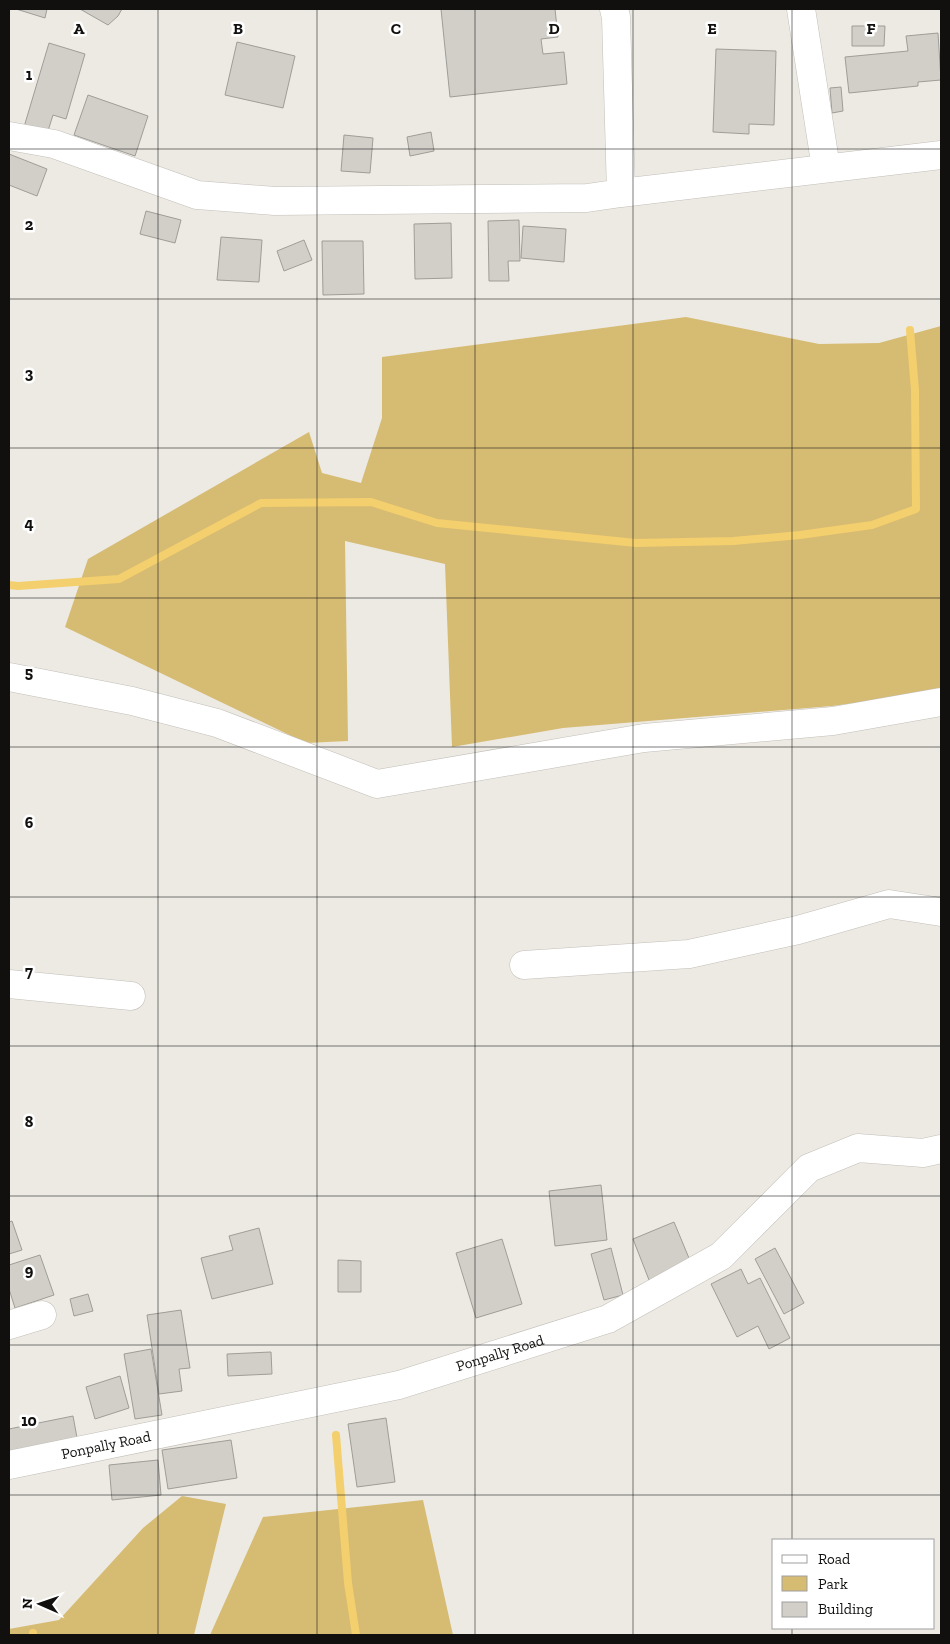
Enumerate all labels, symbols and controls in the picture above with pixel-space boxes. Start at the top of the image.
text: A [74,19,85,38]
text: B [233,19,243,38]
text: C [391,19,401,38]
text: D [548,19,560,38]
text: E [707,19,717,38]
text: F [866,19,876,38]
text: 1 [26,65,33,84]
text: 2 [25,215,34,234]
text: 3 [25,364,34,383]
text: 4 [24,514,34,533]
text: 5 [25,663,33,682]
text: 6 [25,813,34,832]
text: 7 [25,962,33,981]
text: 8 [25,1112,34,1131]
text: 9 [25,1261,34,1280]
street label: Ponpally Road [454,1331,547,1375]
text: 10 [21,1411,37,1430]
street label: Ponpally Road [60,1427,153,1463]
legend [772,1539,935,1629]
text: Road [818,1550,851,1568]
text: Park [818,1575,848,1593]
north arrow [15,1579,65,1629]
text: N [19,1598,36,1609]
text: Building [818,1600,873,1618]

